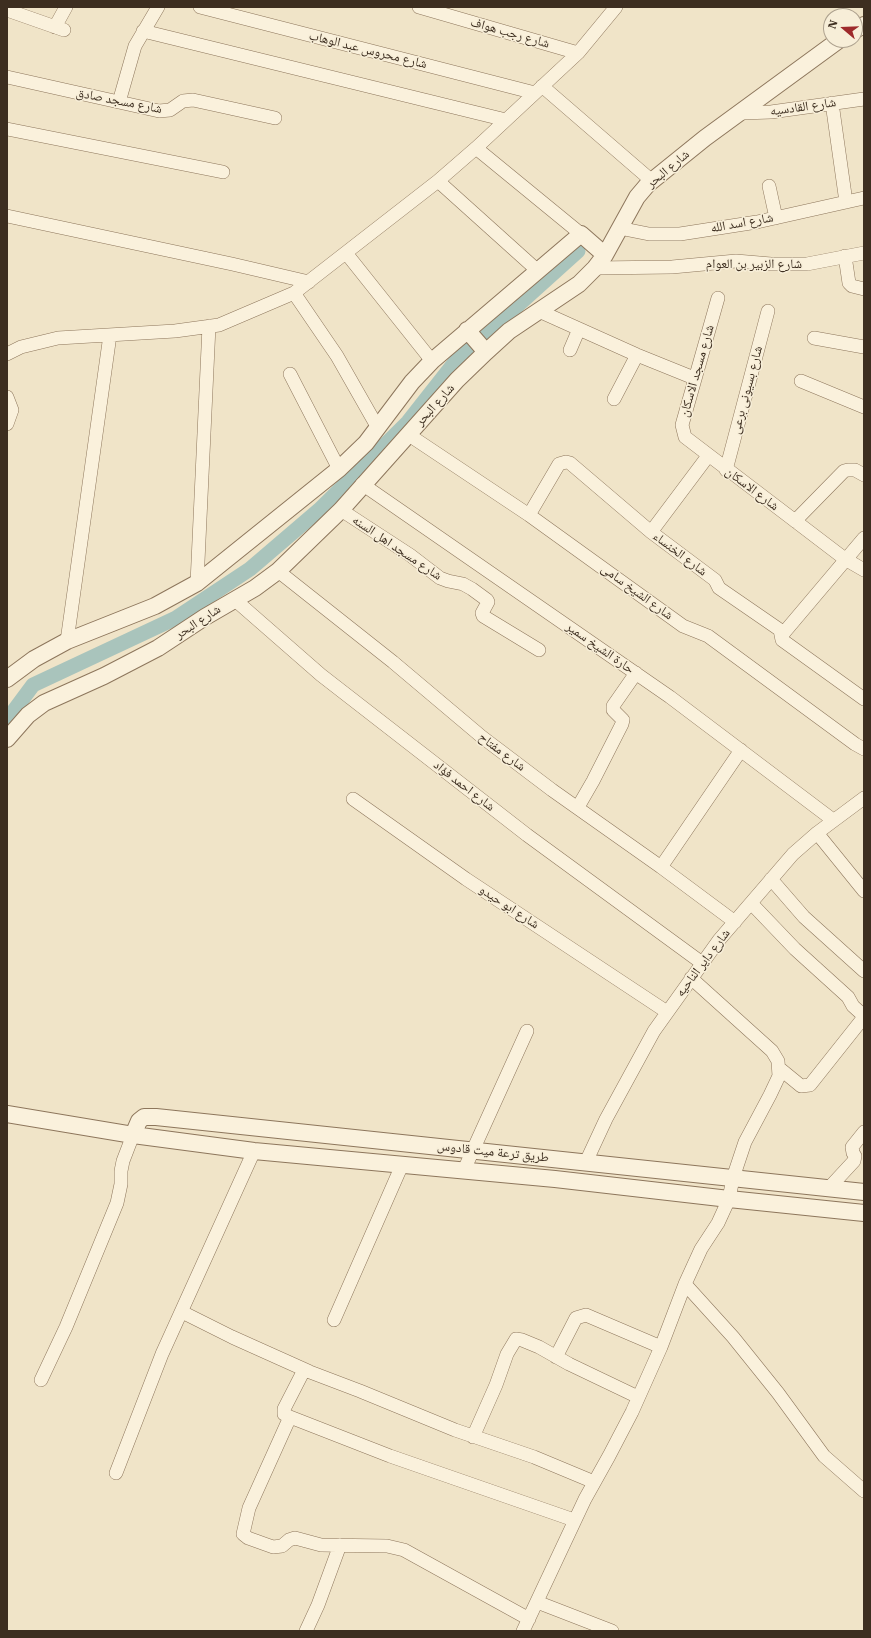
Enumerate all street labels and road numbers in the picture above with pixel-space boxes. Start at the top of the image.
street label: شارع رجب هواف [469,14,551,52]
street label: شارع محروس عبد الوهاب [307,28,429,72]
street label: شارع مسجد صادق [75,85,163,117]
street label: شارع القادسيه [769,95,837,119]
street label: شارع البحر [643,147,693,191]
street label: شارع اسد الله [709,210,775,236]
street label: شارع الزبير بن العوام [706,256,802,272]
street label: شارع مسجد الاسكان [676,323,718,419]
street label: شارع بسيونى برعى [728,344,766,436]
street label: شارع البحر [412,381,458,429]
street label: شارع الاسكان [722,464,782,514]
street label: شارع مسجد اهل السنه [349,512,445,584]
street label: شارع الخنساء [650,529,710,579]
street label: شارع الشيخ سامى [598,561,676,623]
street label: شارع البحر [172,601,224,643]
street label: حارة الشيخ سمير [563,619,637,677]
street label: شارع مفتاح [475,729,529,775]
street label: شارع احمد فؤاد [430,757,498,815]
street label: شارع ابو حيدو [476,882,542,932]
street label: شارع داير الناحيه [672,926,734,1000]
street label: طريق ترعة ميت قادوس [436,1138,550,1166]

